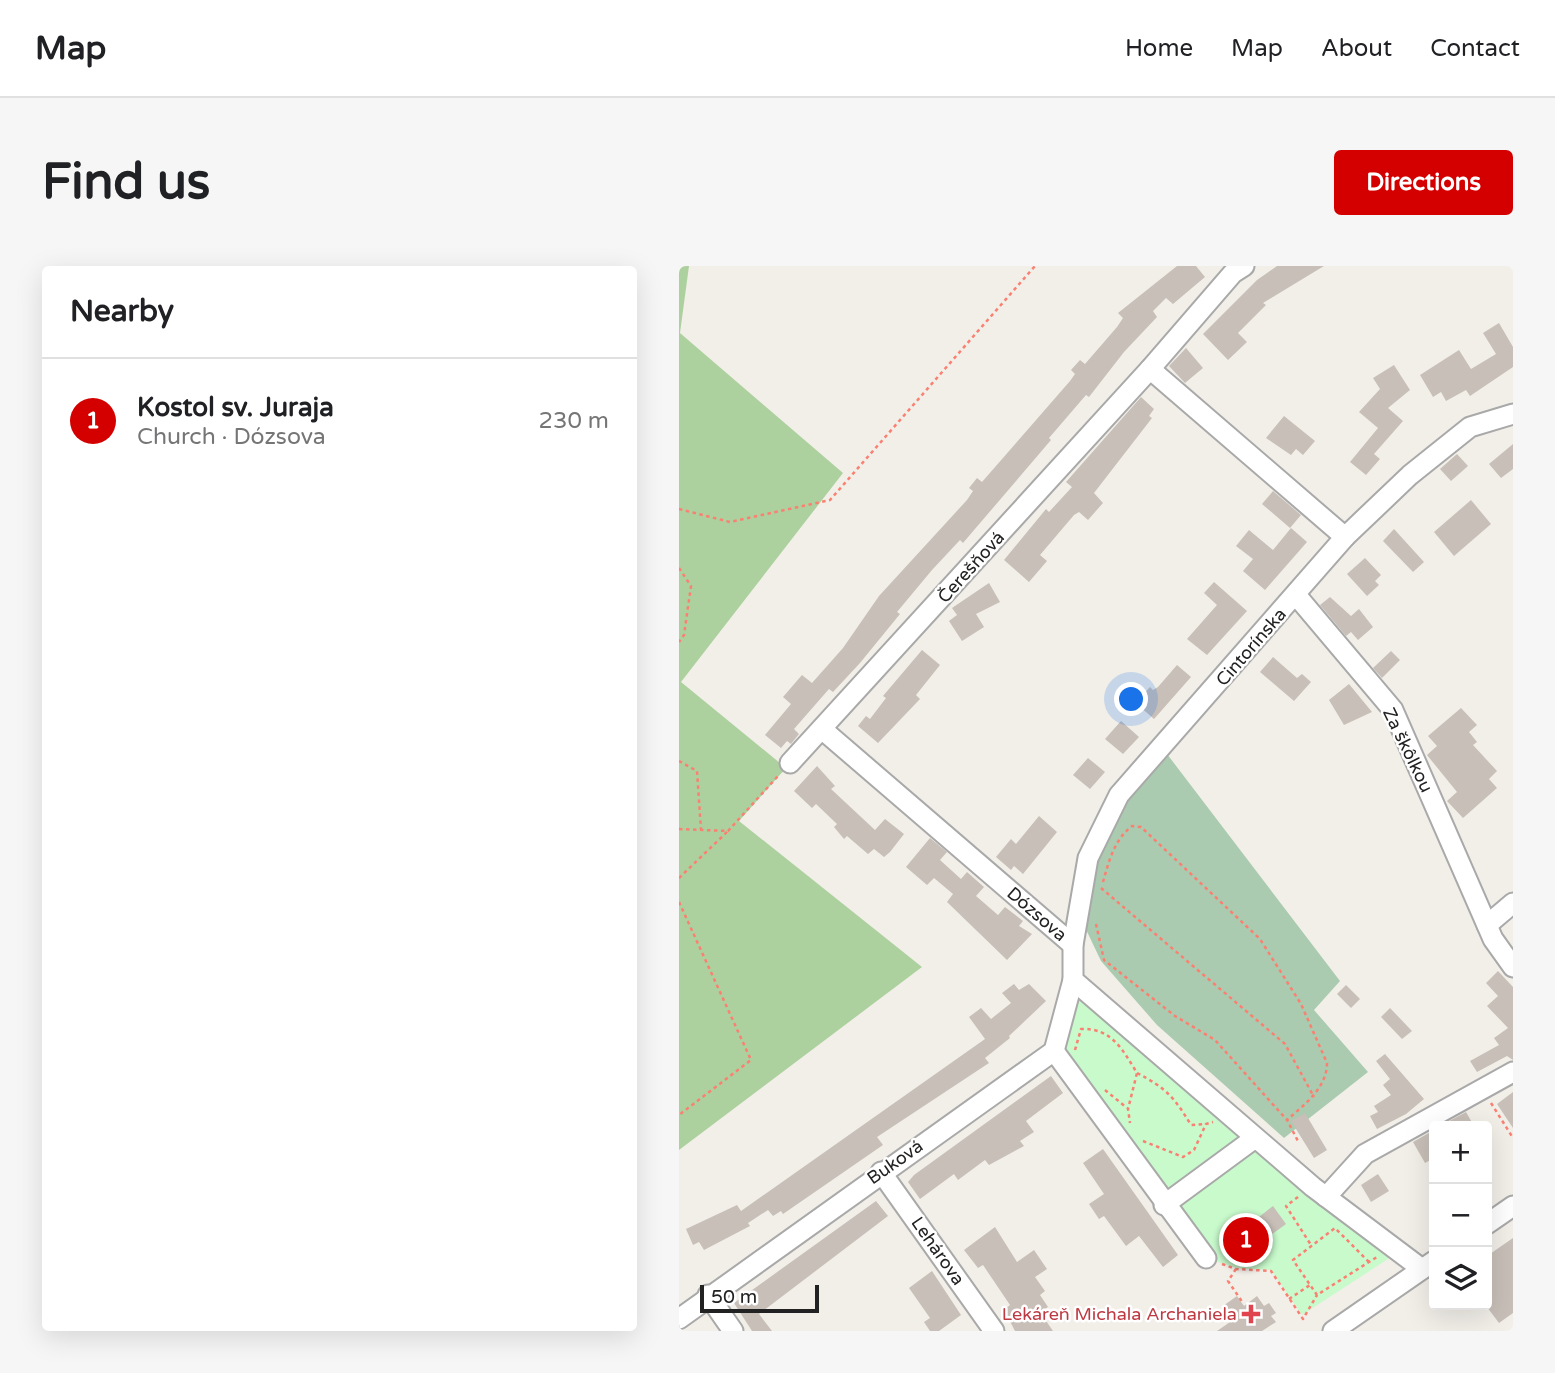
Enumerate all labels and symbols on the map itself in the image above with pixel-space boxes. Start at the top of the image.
street label: Čerešňová [933,526,1009,608]
street label: Cintorínska [1211,603,1291,691]
your location [1114,682,1148,716]
street label: Za škôlkou [1378,704,1438,796]
street label: Dózsova [1003,882,1071,946]
street label: Buková [863,1135,927,1189]
street label: Lehárova [906,1212,970,1290]
pin: 1 [1223,1214,1269,1266]
scale bar [700,1282,819,1314]
place label: Lekáreň Michala Archaniela [1002,1303,1237,1325]
marker: Lekáreň Michala Archaniela [1243,1306,1259,1322]

